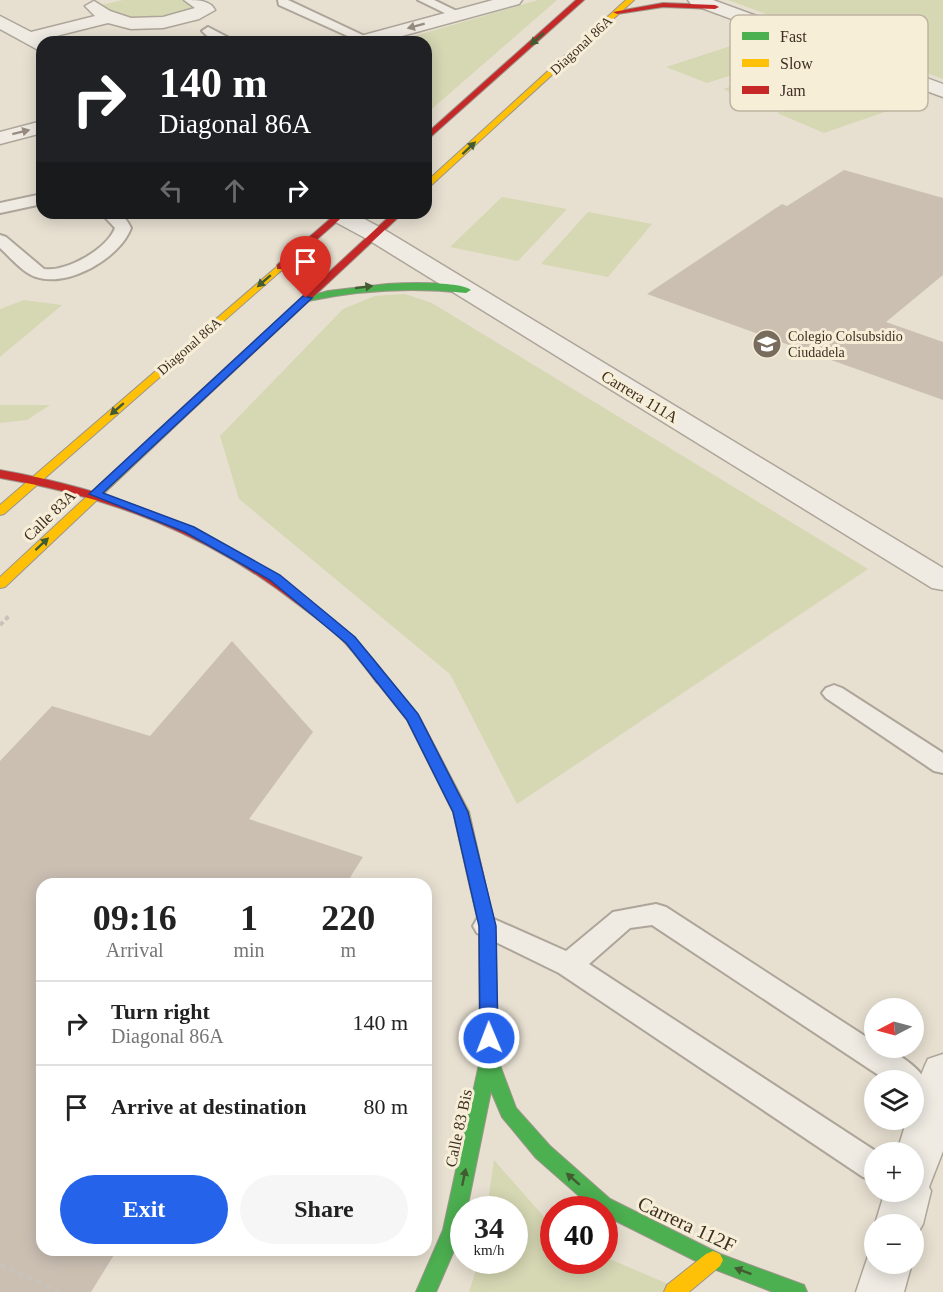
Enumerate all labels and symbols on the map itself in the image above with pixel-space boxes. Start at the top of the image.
street label: Diagonal 86A [547,12,616,78]
legend [730,15,928,111]
one-way arrow [407,22,425,32]
text: Fast [780,28,807,45]
one-way arrow [530,32,545,45]
text: Slow [780,55,813,72]
text: Jam [780,82,806,99]
one-way arrow [12,127,30,137]
one-way arrow [461,142,476,155]
pin [280,236,331,298]
one-way arrow [257,274,272,287]
one-way arrow [354,282,373,292]
street label: Diagonal 86A [155,314,225,378]
school or university icon: Colegio Colsubsidio Ciudadela [751,328,783,360]
place label: Colegio Colsubsidio Ciudadela [788,329,903,360]
street label: Carrera 111A [598,367,682,426]
one-way arrow [110,402,125,415]
street label: Calle 83A [20,486,79,544]
one-way arrow [35,537,50,551]
north arrow [864,998,924,1058]
position arrow [457,1006,521,1070]
street label: Calle 83 Bis [442,1088,475,1169]
one-way arrow [460,1168,469,1187]
one-way arrow [566,1173,581,1186]
street label: Carrera 112F [635,1192,739,1256]
speed limit sign: 40 [540,1196,618,1274]
one-way arrow [734,1266,752,1275]

